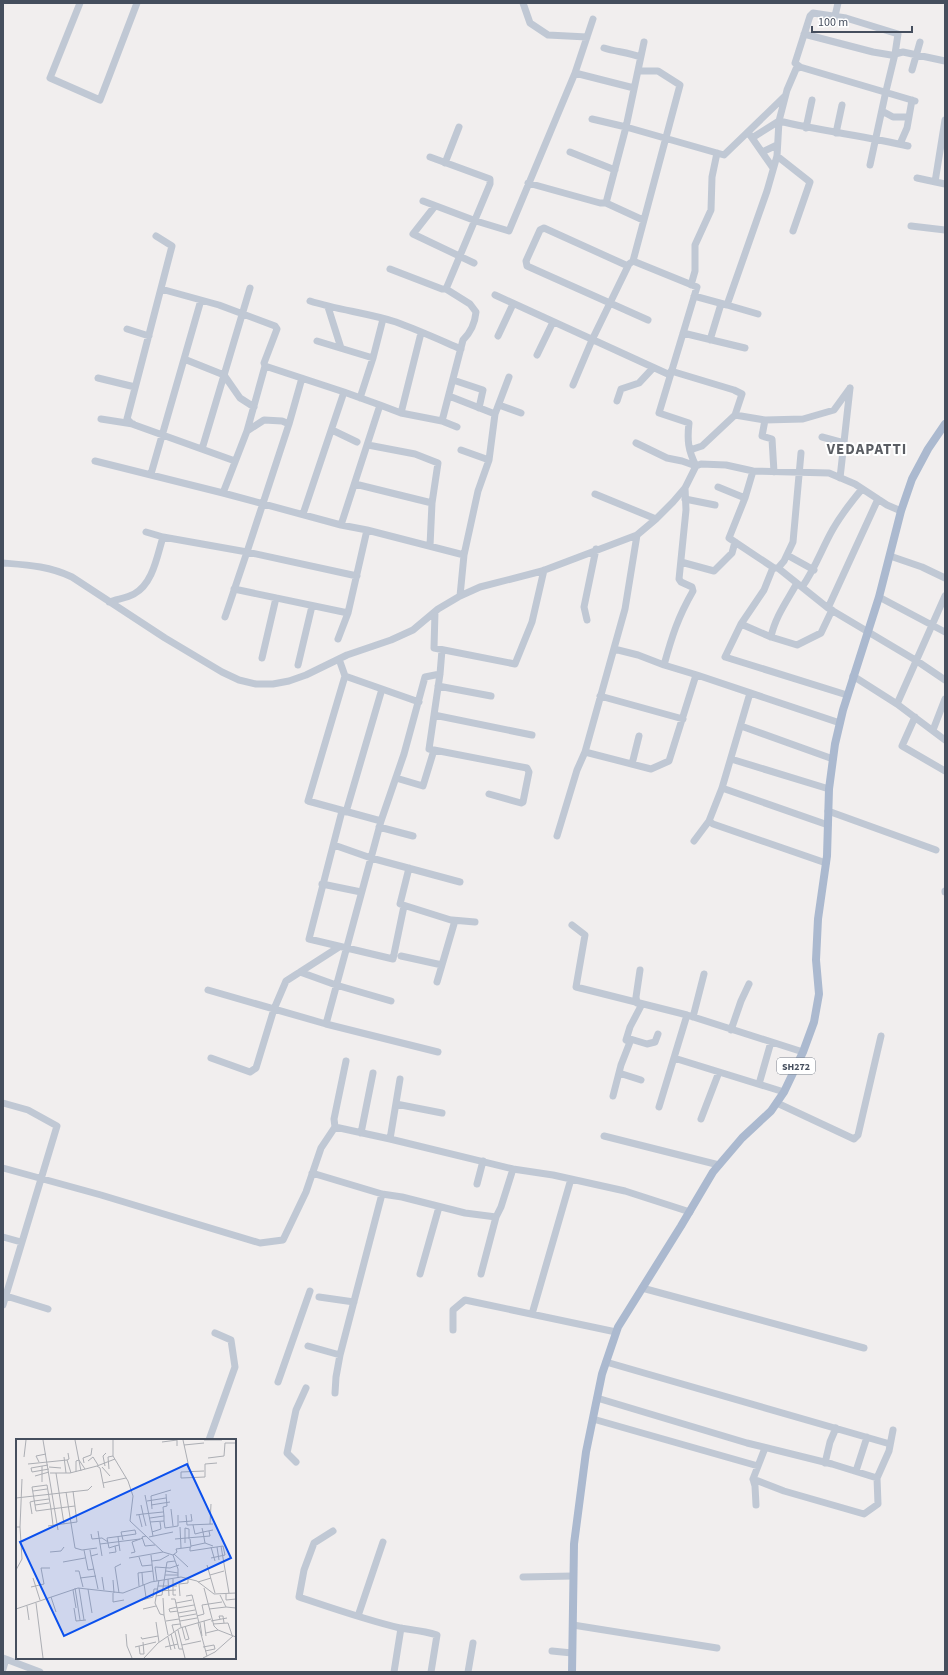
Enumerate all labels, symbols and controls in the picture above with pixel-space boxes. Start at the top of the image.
scale bar [812,8,912,34]
text: 100 m [818,14,848,31]
district label: VEDAPATTI [826,439,907,460]
road number: SH272 [777,1058,815,1074]
inset map [16,1439,236,1659]

